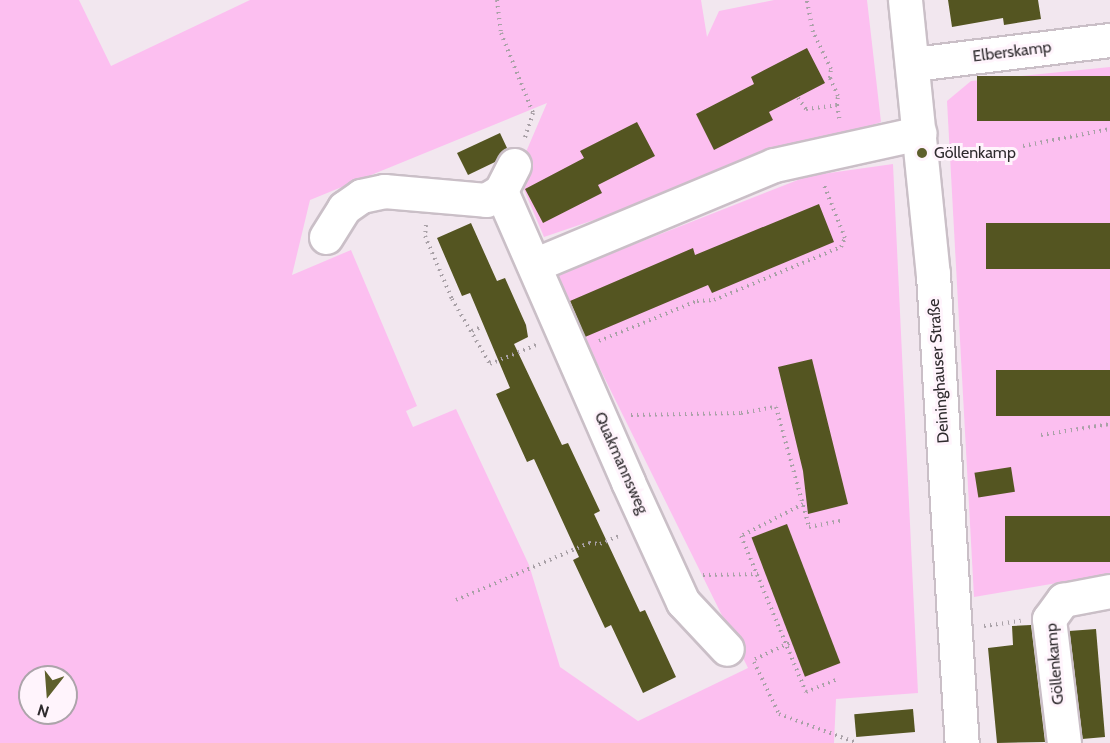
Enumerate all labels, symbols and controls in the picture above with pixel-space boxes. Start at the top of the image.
street label: Elberskamp [972,38,1052,66]
place label: Göllenkamp [934,143,1016,163]
marker: Göllenkamp [915,146,929,160]
street label: Deininghauser Straße [924,298,954,444]
street label: Quakmannsweg [590,409,652,517]
street label: Göllenkamp [1042,622,1068,706]
north arrow [18,665,78,725]
text: N [35,700,51,722]

